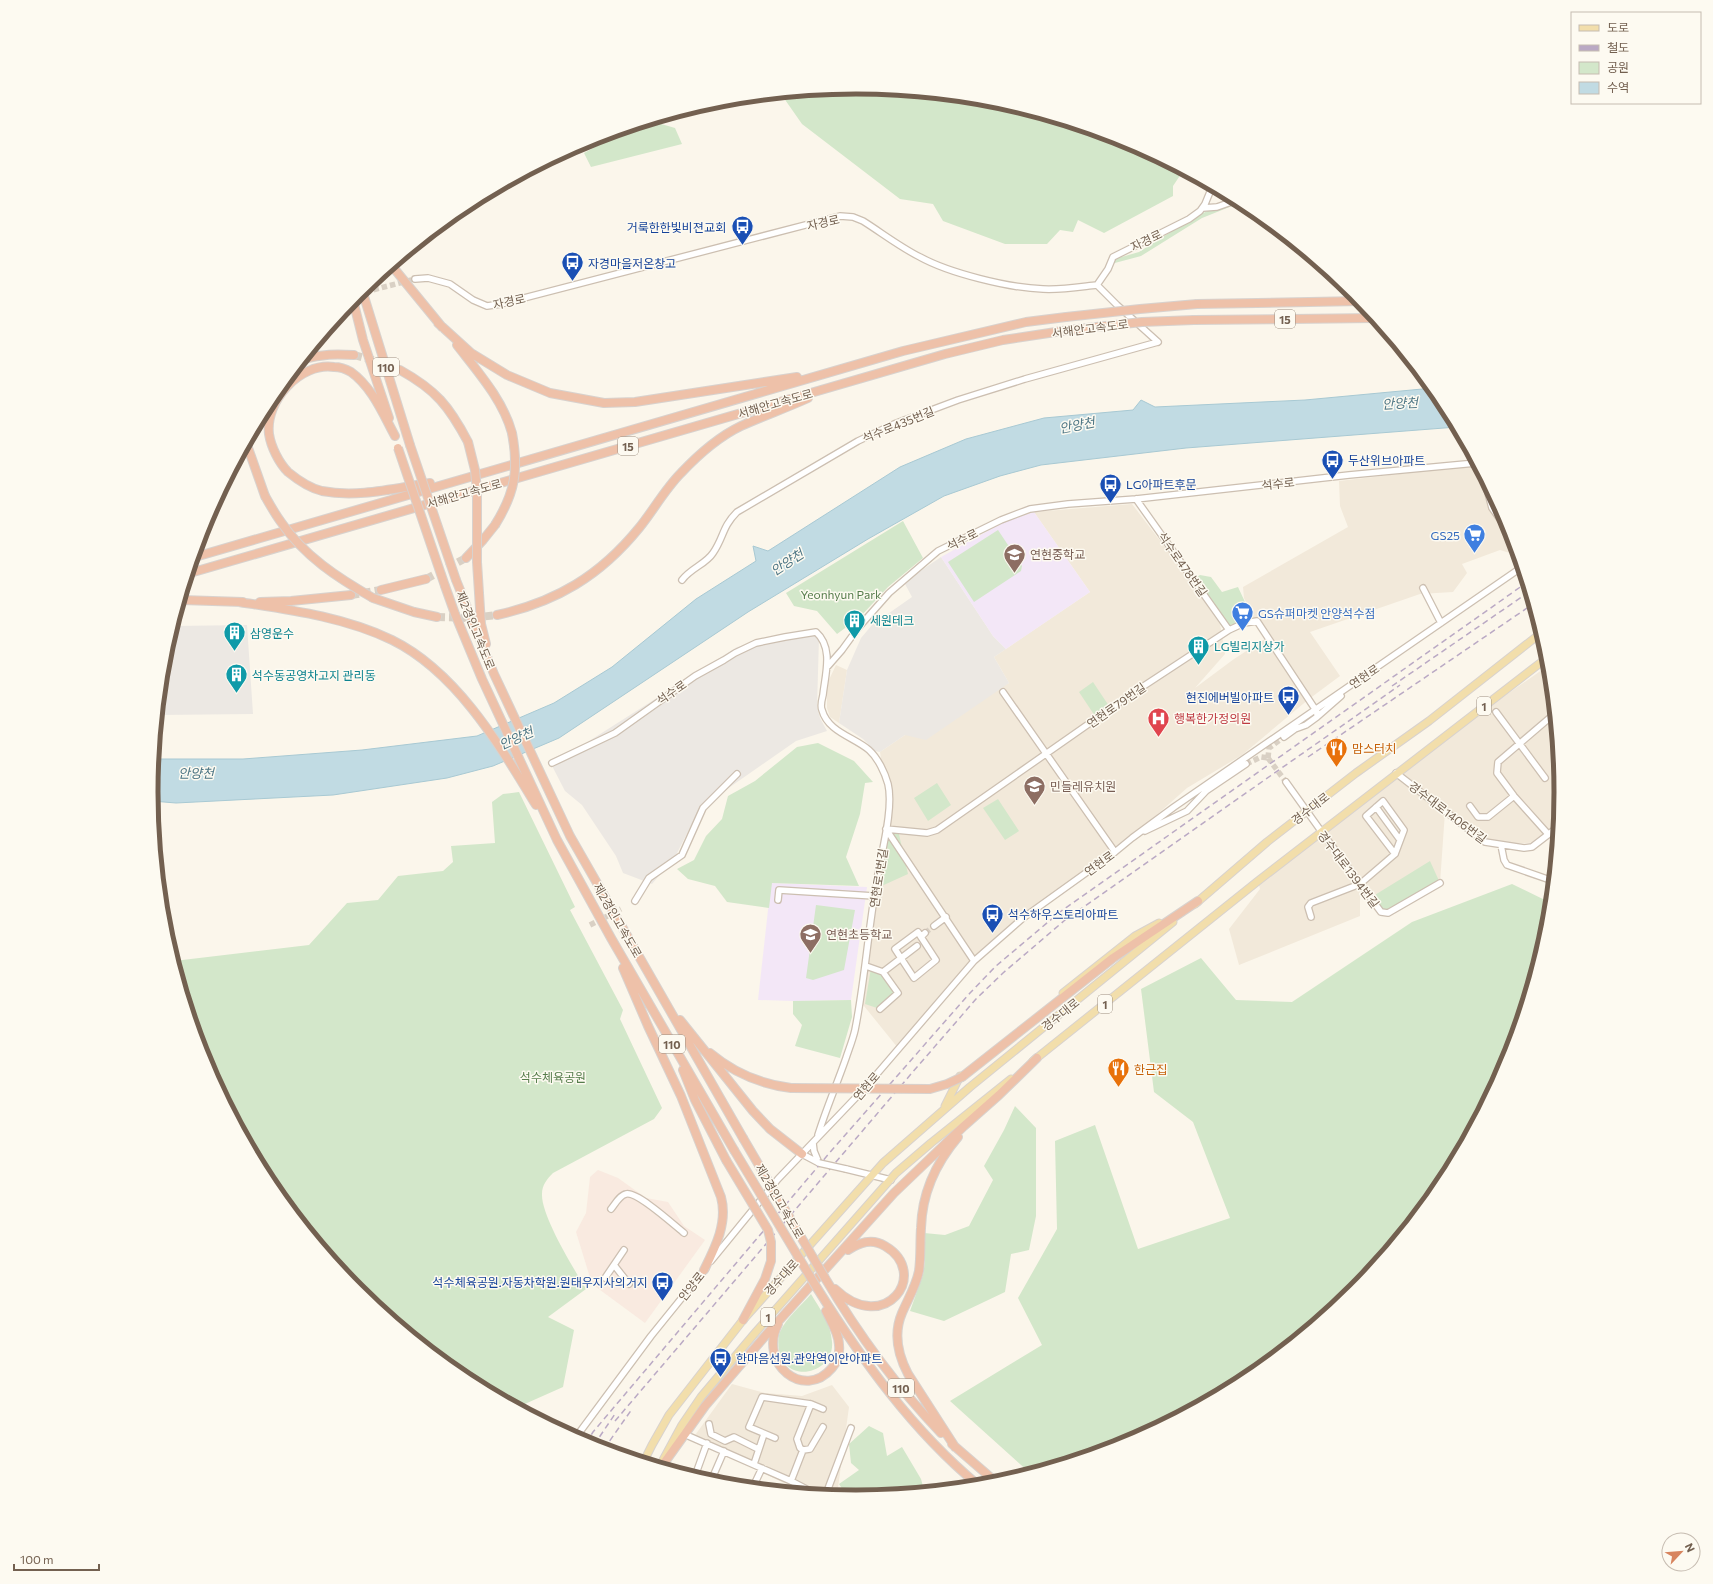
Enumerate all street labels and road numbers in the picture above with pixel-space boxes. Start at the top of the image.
street label: 자경로 [805,211,841,233]
street label: 자경로 [1128,226,1164,254]
street label: 자경로 [491,290,527,312]
road number: 15 [1275,310,1295,328]
street label: 서해안고속도로 [1051,316,1129,340]
road number: 110 [373,358,399,376]
street label: 서해안고속도로 [736,386,814,420]
street label: 석수로435번길 [860,403,936,445]
road number: 15 [618,437,638,455]
street label: 석수로 [1261,474,1295,492]
street label: 서해안고속도로 [425,476,503,510]
street label: 석수로 [944,525,980,553]
street label: 석수로478번길 [1156,529,1210,599]
street label: 제2경인고속도로 [454,588,498,672]
street label: 연현로 [1346,661,1382,691]
street label: 석수로 [653,677,689,707]
street label: 연현로79번길 [1084,680,1148,730]
road number: 1 [1477,697,1491,715]
street label: 경수대로1406번길 [1406,778,1490,846]
street label: 경수대로 [1288,789,1332,827]
street label: 경수대로1394번길 [1316,828,1382,910]
street label: 연현로1번길 [866,847,890,909]
street label: 연현로 [1081,848,1117,878]
street label: 제2경인고속도로 [591,880,645,960]
street label: 경수대로 [1038,995,1082,1033]
road number: 1 [1098,995,1112,1013]
road number: 110 [659,1035,685,1053]
street label: 연현로 [850,1069,882,1103]
street label: 제2경인고속도로 [753,1161,807,1241]
street label: 경수대로 [761,1256,801,1298]
street label: 안양로 [675,1269,707,1303]
road number: 1 [761,1308,775,1326]
road number: 110 [888,1379,914,1397]

